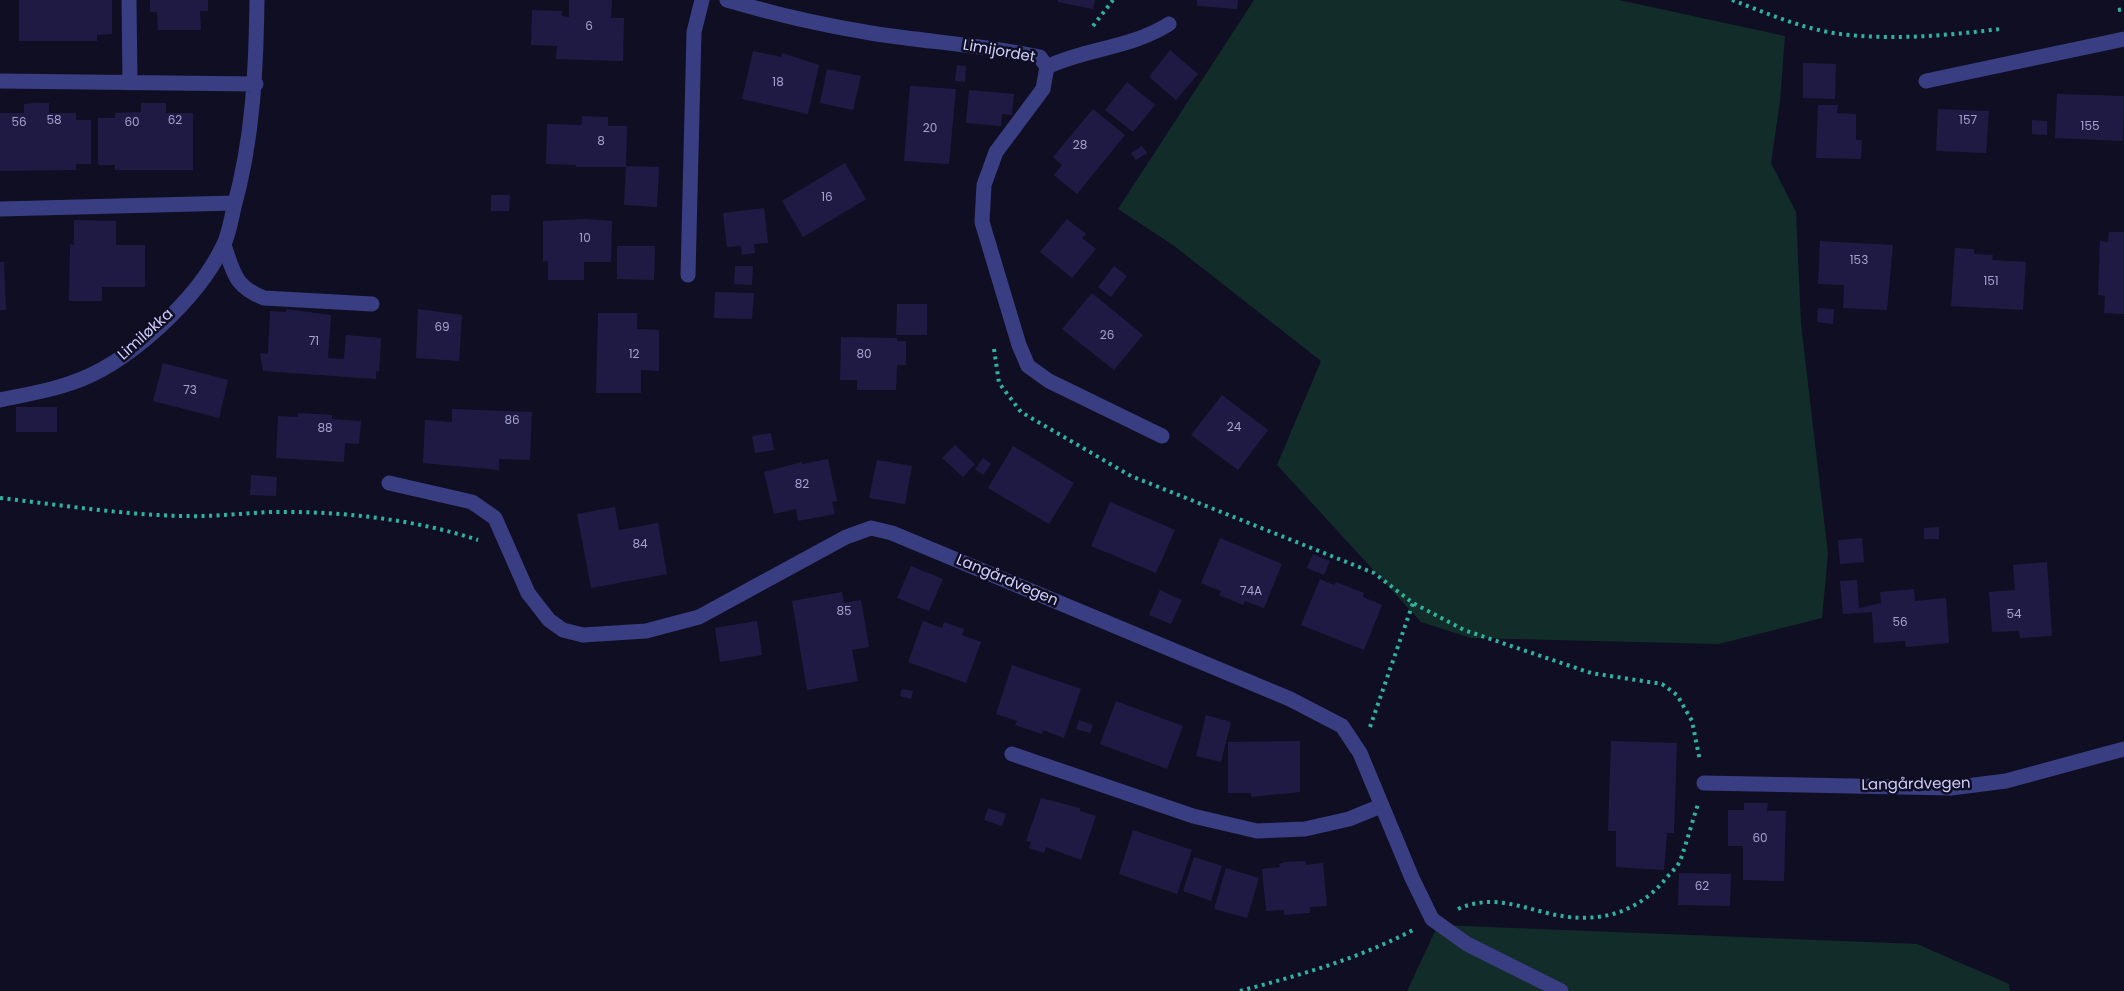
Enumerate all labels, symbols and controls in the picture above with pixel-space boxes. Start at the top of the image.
house number: 6 [585,20,593,34]
street label: Limijordet [961,37,1037,67]
house number: 18 [772,76,784,90]
house number: 58 [46,114,62,128]
house number: 62 [168,114,182,128]
house number: 157 [1959,114,1977,128]
house number: 56 [11,116,27,130]
house number: 60 [124,116,140,130]
house number: 155 [2081,120,2099,134]
house number: 20 [923,122,937,136]
house number: 8 [597,135,605,149]
house number: 28 [1073,139,1087,153]
house number: 16 [821,191,833,205]
house number: 10 [579,232,591,246]
house number: 153 [1850,254,1868,268]
house number: 151 [1983,275,1999,289]
street label: Limiløkka [115,305,177,365]
house number: 69 [434,321,450,335]
house number: 26 [1100,329,1114,343]
house number: 71 [309,335,319,349]
house number: 12 [629,348,639,362]
house number: 80 [856,348,872,362]
house number: 73 [183,384,197,398]
house number: 86 [504,414,520,428]
house number: 24 [1227,421,1241,435]
house number: 88 [317,422,333,436]
house number: 82 [795,478,809,492]
house number: 84 [632,538,648,552]
street label: Langårdvegen [953,551,1061,611]
house number: 74A [1240,585,1262,599]
house number: 85 [836,605,852,619]
house number: 54 [2006,608,2022,622]
house number: 56 [1892,616,1908,630]
street label: Langårdvegen [1861,775,1971,795]
house number: 60 [1752,832,1768,846]
house number: 62 [1695,880,1709,894]

